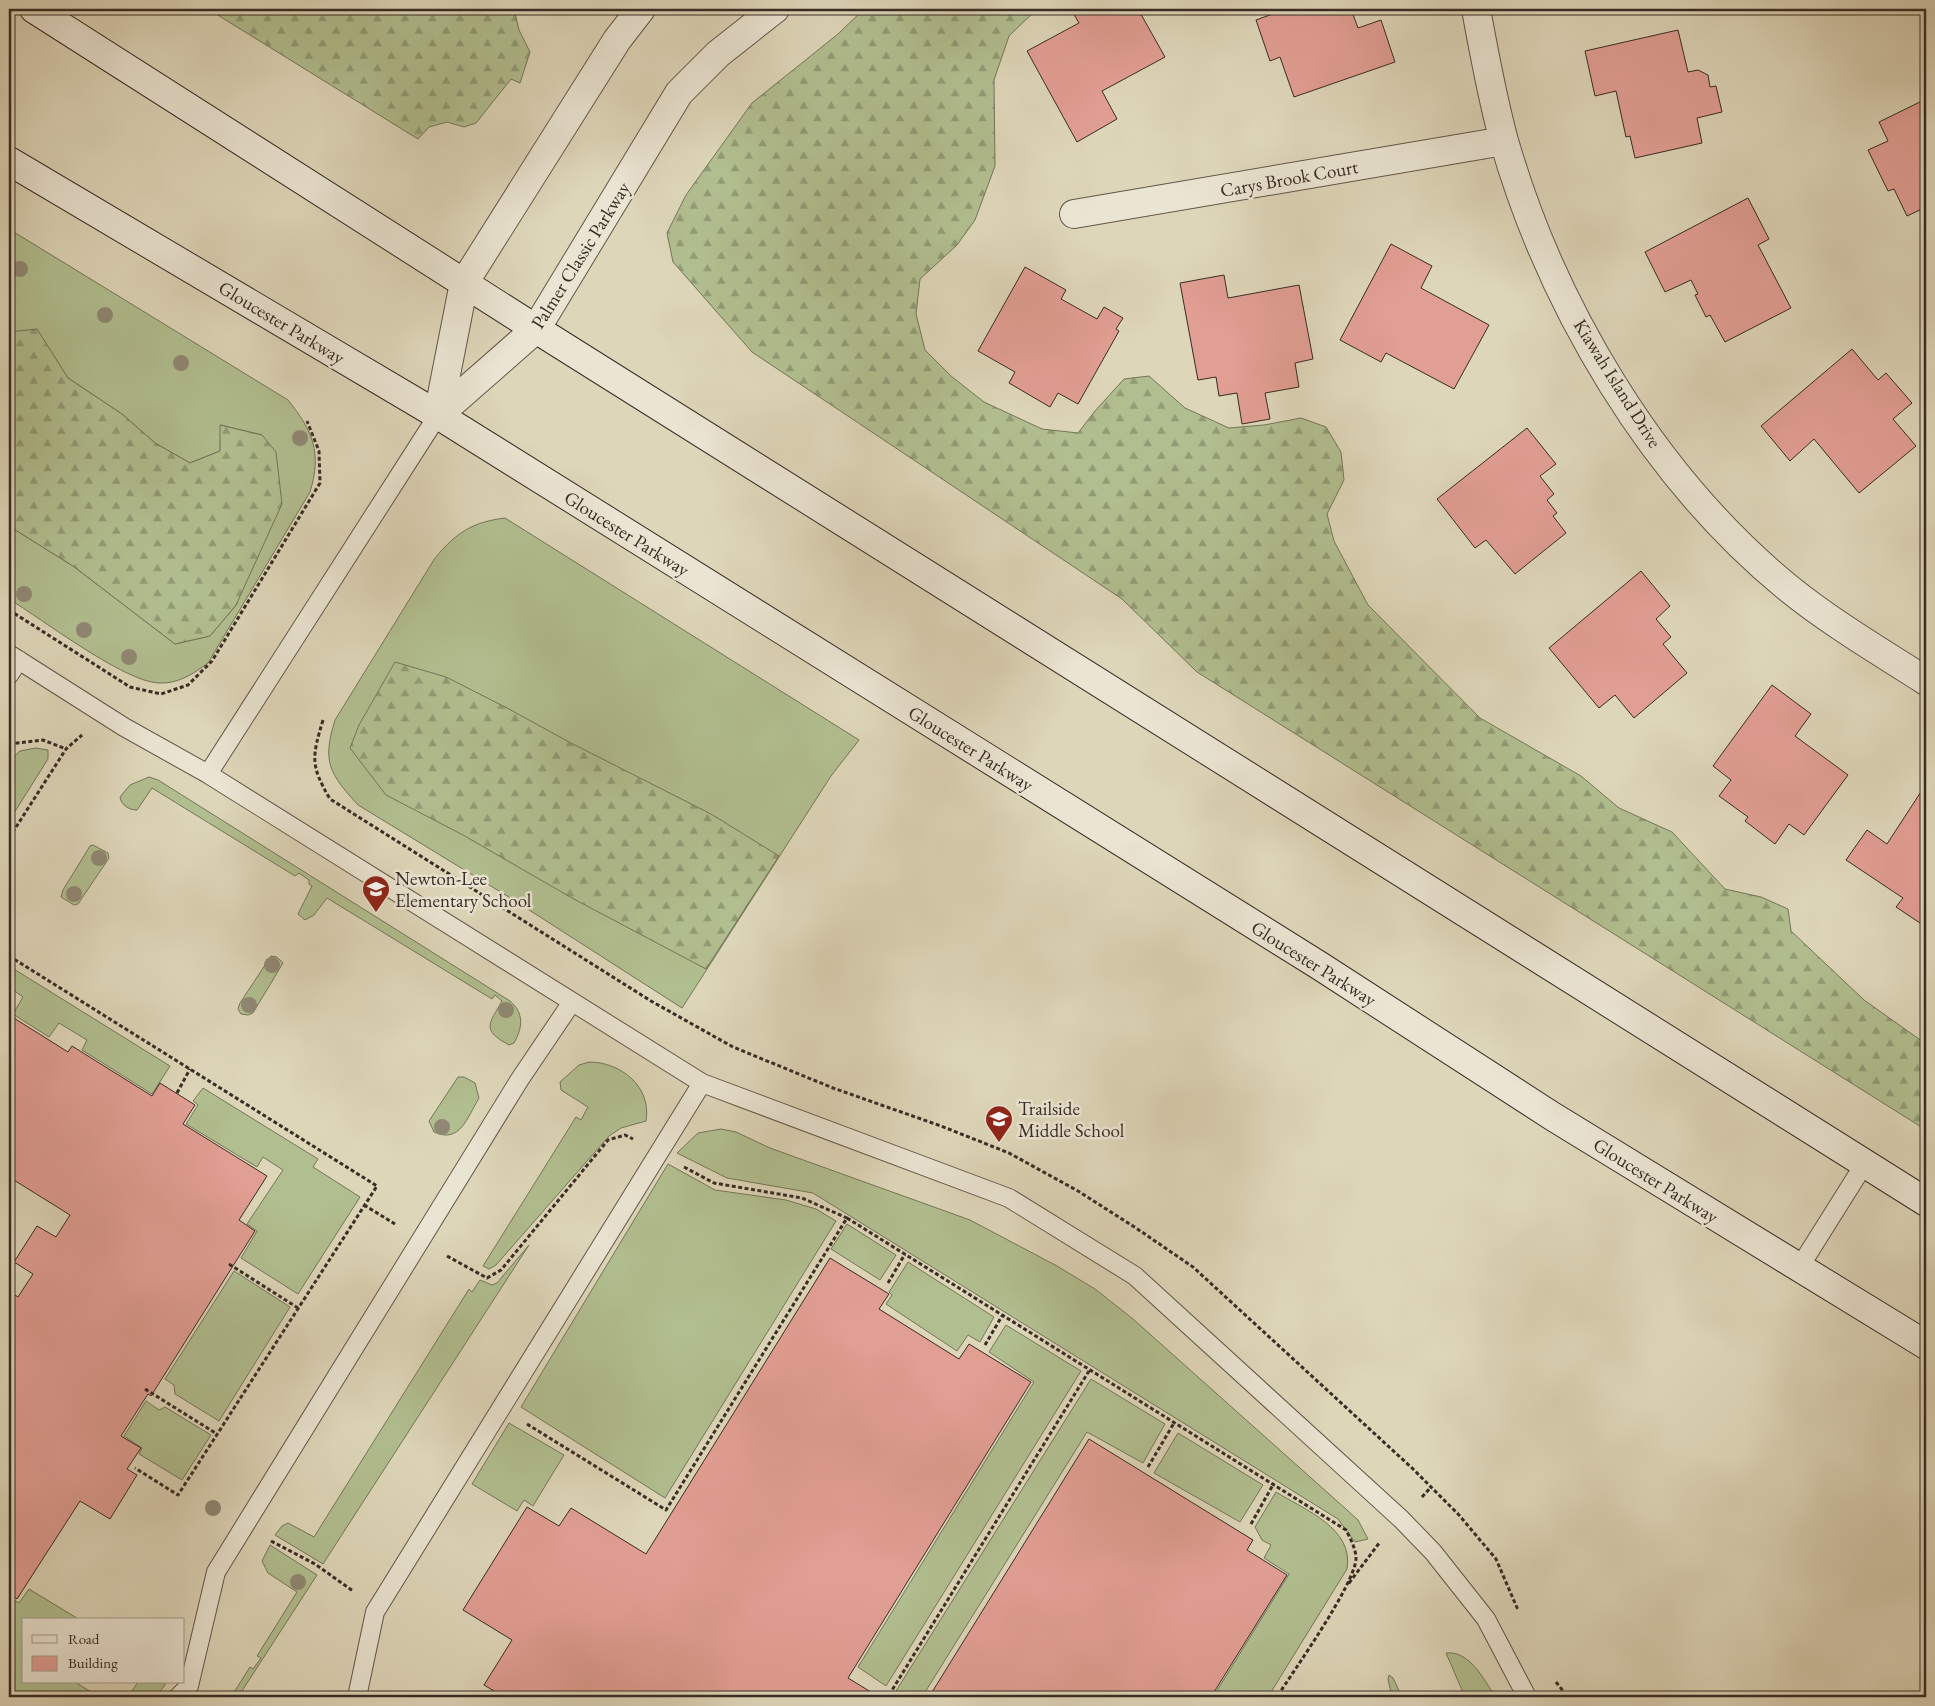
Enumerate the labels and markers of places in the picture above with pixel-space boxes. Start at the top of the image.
place label: Newton-Lee Elementary School [395,866,532,913]
school or university icon: Newton-Lee Elementary School [361,874,391,913]
place label: Trailside Middle School [1018,1096,1125,1143]
school or university icon: Trailside Middle School [984,1104,1014,1143]

